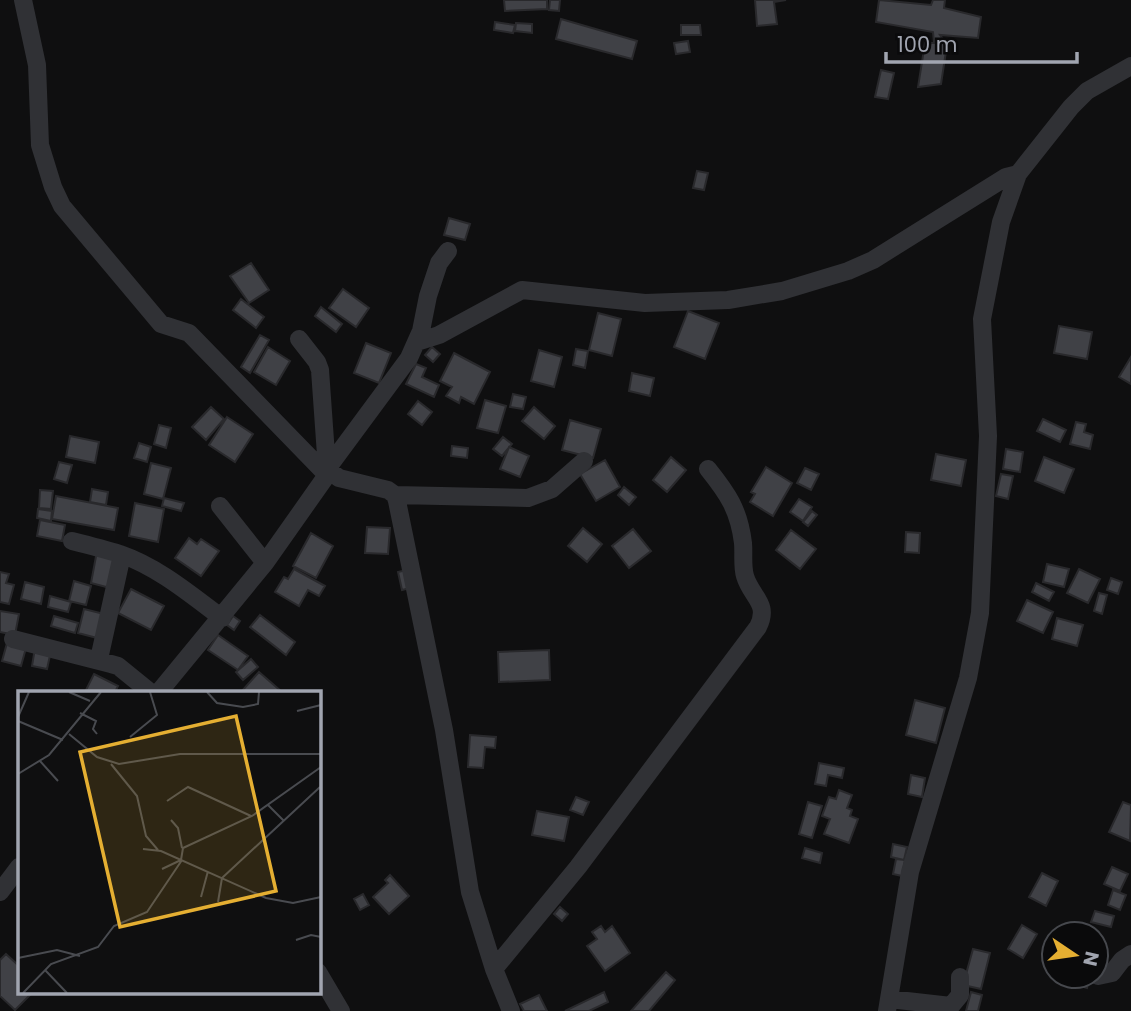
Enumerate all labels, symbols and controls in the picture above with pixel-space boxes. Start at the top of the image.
scale bar [886,21,1077,65]
text: 100 m [897,30,957,59]
inset map [18,691,320,993]
north arrow [1040,920,1110,990]
text: N [1076,949,1106,969]

